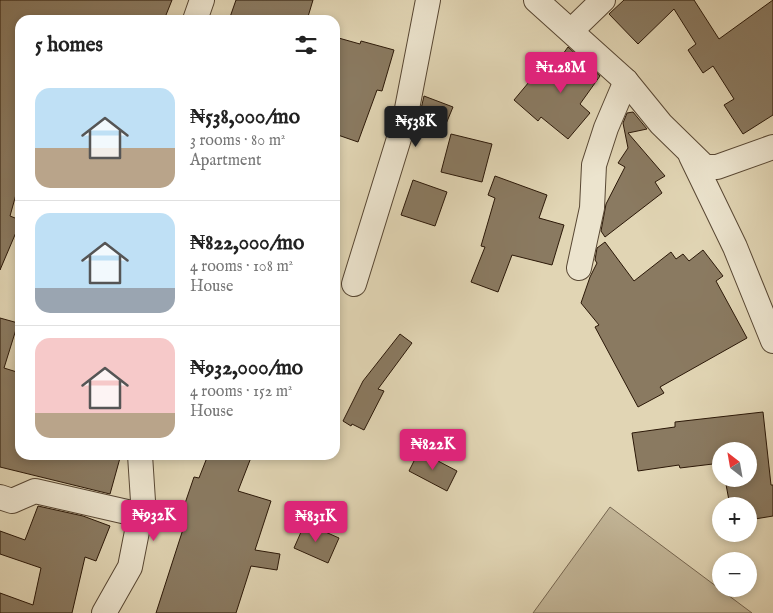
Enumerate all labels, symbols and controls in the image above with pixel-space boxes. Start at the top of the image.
icon: filters [292,31,320,59]
text: 5 homes [35,32,103,59]
pin: ₦1.28M [520,52,602,94]
text: ₦1.28M [536,58,586,78]
text: ₦538,000/mo [190,104,300,131]
pin: ₦538K [381,106,451,148]
icon: home [75,108,135,168]
text: ₦538K [395,112,437,132]
text: 3 rooms · 80 m² [190,131,286,151]
text: Apartment [190,151,261,171]
text: ₦822,000/mo [190,230,304,257]
icon: home [75,233,135,293]
text: 4 rooms · 108 m² [190,257,293,277]
text: House [190,277,233,297]
text: ₦932,000/mo [190,355,303,382]
icon: home [75,358,135,418]
text: 4 rooms · 152 m² [190,382,292,402]
text: House [190,402,233,422]
pin: ₦822K [398,428,468,471]
text: ₦822K [411,435,455,455]
north arrow [712,442,758,488]
map controls [712,442,757,597]
button: + [712,497,757,542]
pin: ₦932K [119,500,189,542]
pin: ₦831K [281,500,351,543]
text: ₦932K [132,506,176,526]
text: ₦831K [295,507,337,527]
button: − [712,552,757,597]

